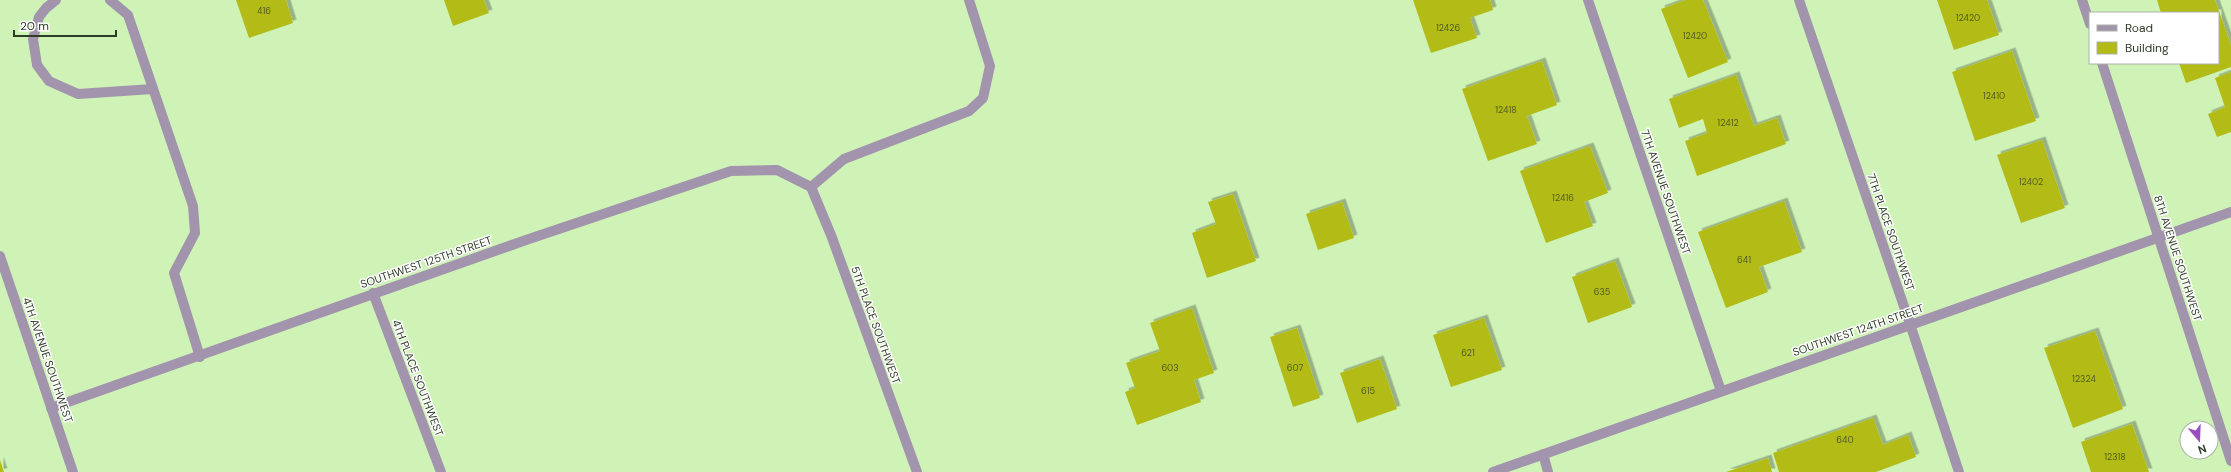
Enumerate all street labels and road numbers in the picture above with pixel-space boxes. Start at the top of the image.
street label: 7TH AVENUE SOUTHWEST [1638,128,1694,256]
street label: 7TH PLACE SOUTHWEST [1864,171,1918,293]
street label: 8TH AVENUE SOUTHWEST [2151,193,2205,323]
street label: SOUTHWEST 125TH STREET [358,233,494,291]
street label: 5TH PLACE SOUTHWEST [848,264,904,386]
street label: 4TH AVENUE SOUTHWEST [20,296,76,424]
street label: SOUTHWEST 124TH STREET [1791,301,1925,359]
street label: 4TH PLACE SOUTHWEST [389,318,447,438]

